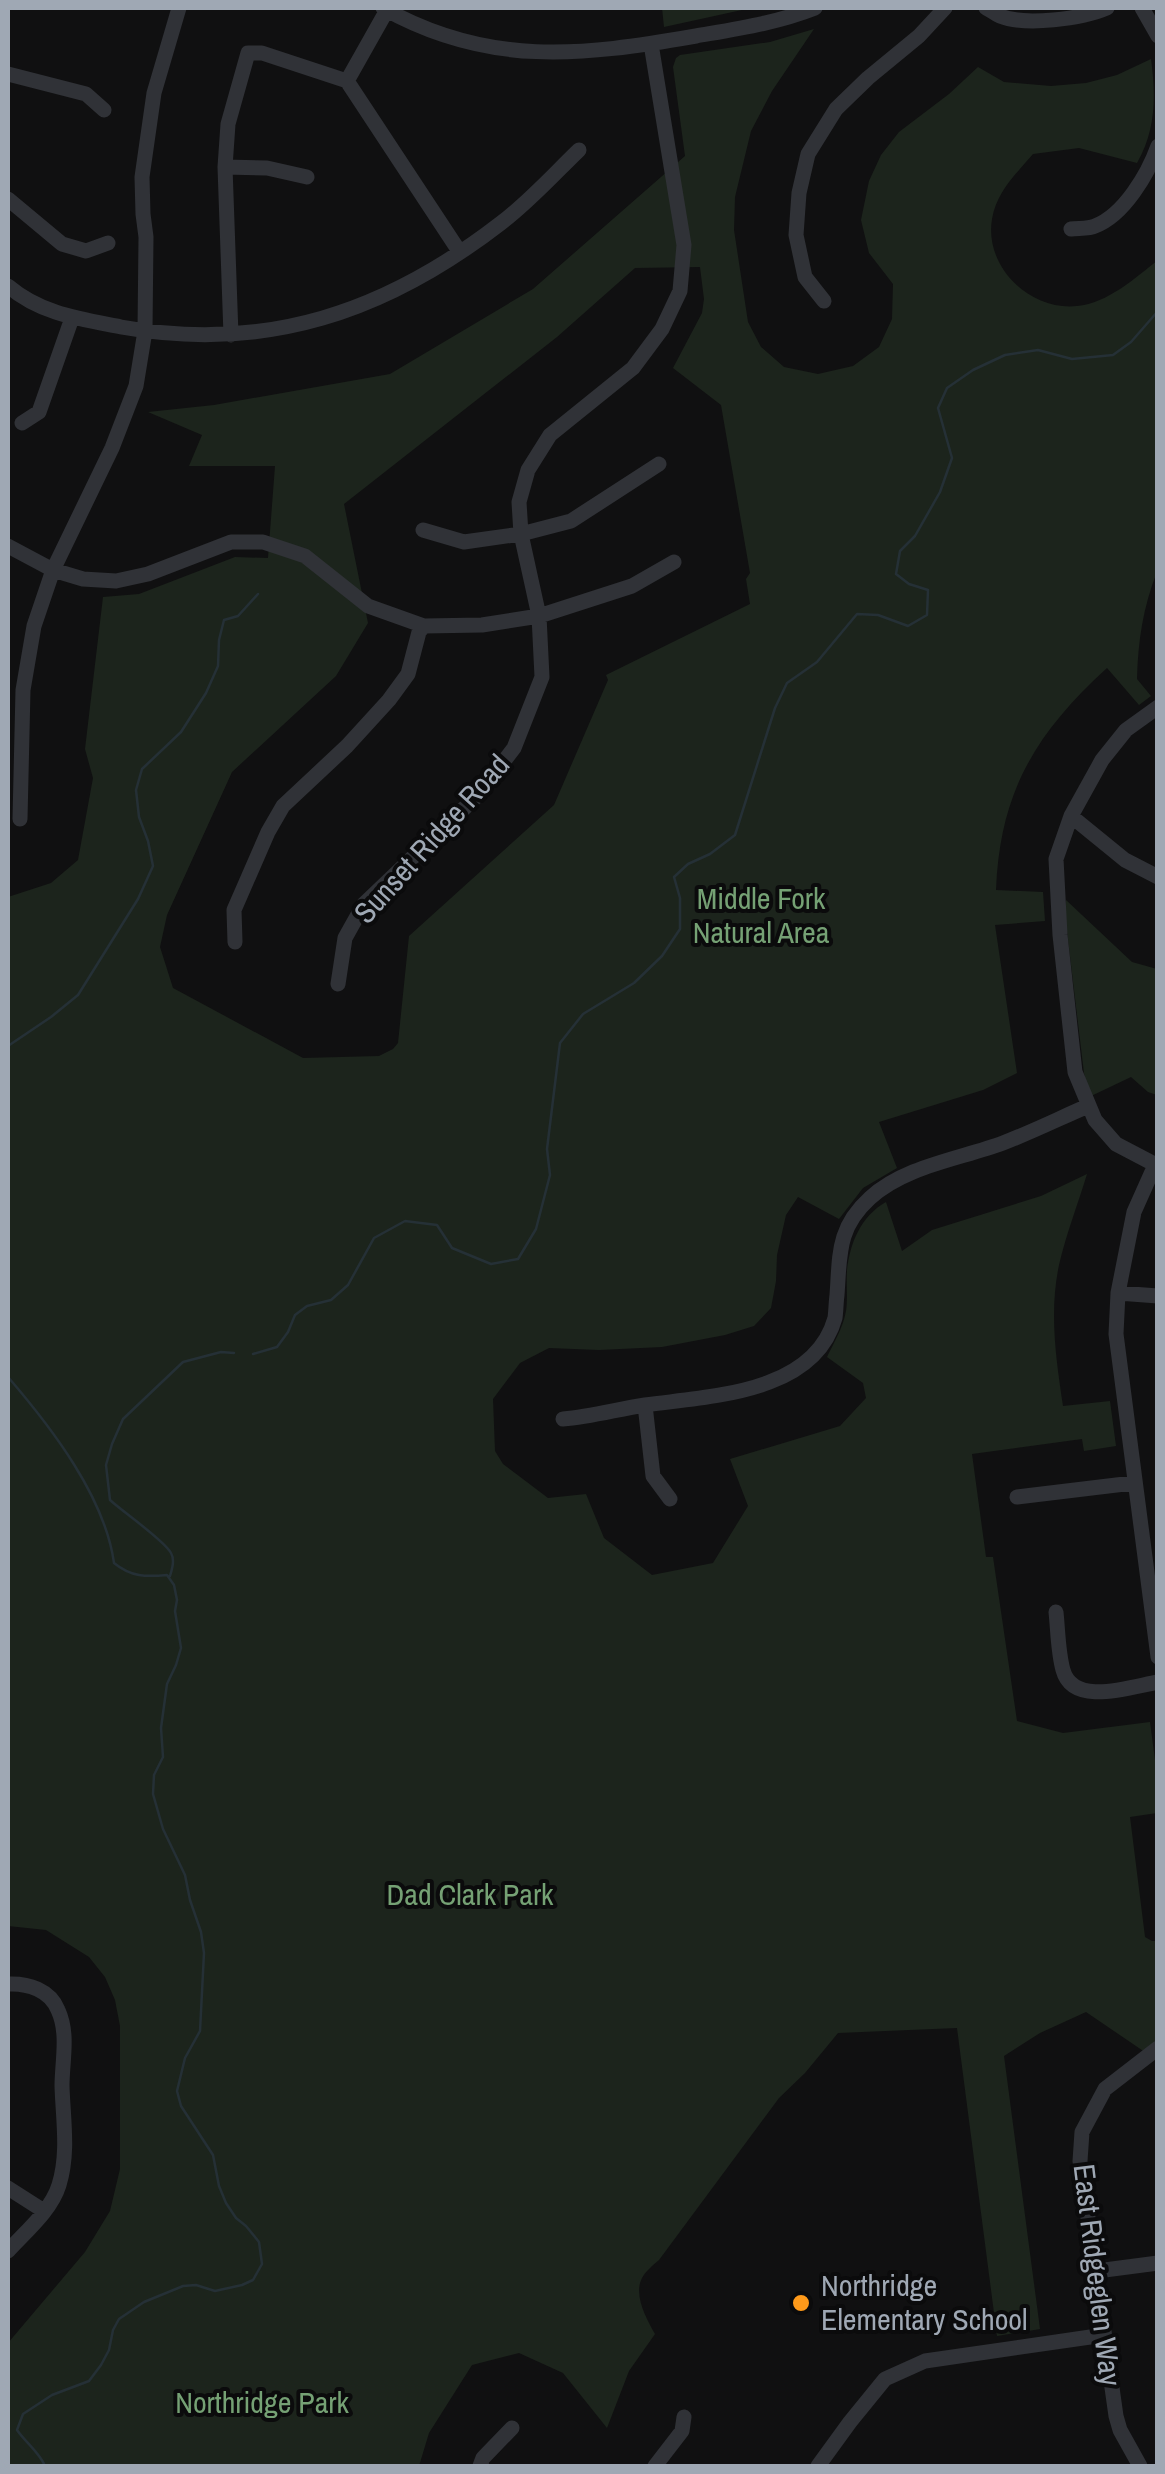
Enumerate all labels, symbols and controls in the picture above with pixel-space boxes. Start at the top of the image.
street label: Sunset Ridge Road [345,745,518,931]
park label: Middle Fork Natural Area [693,878,830,952]
park label: Dad Clark Park [387,1874,554,1914]
street label: East Ridgeglen Way [1065,2162,1132,2389]
place label: Northridge Elementary School [821,2265,1027,2339]
marker: Northridge Elementary School [790,2292,812,2314]
park label: Northridge Park [175,2382,350,2422]

